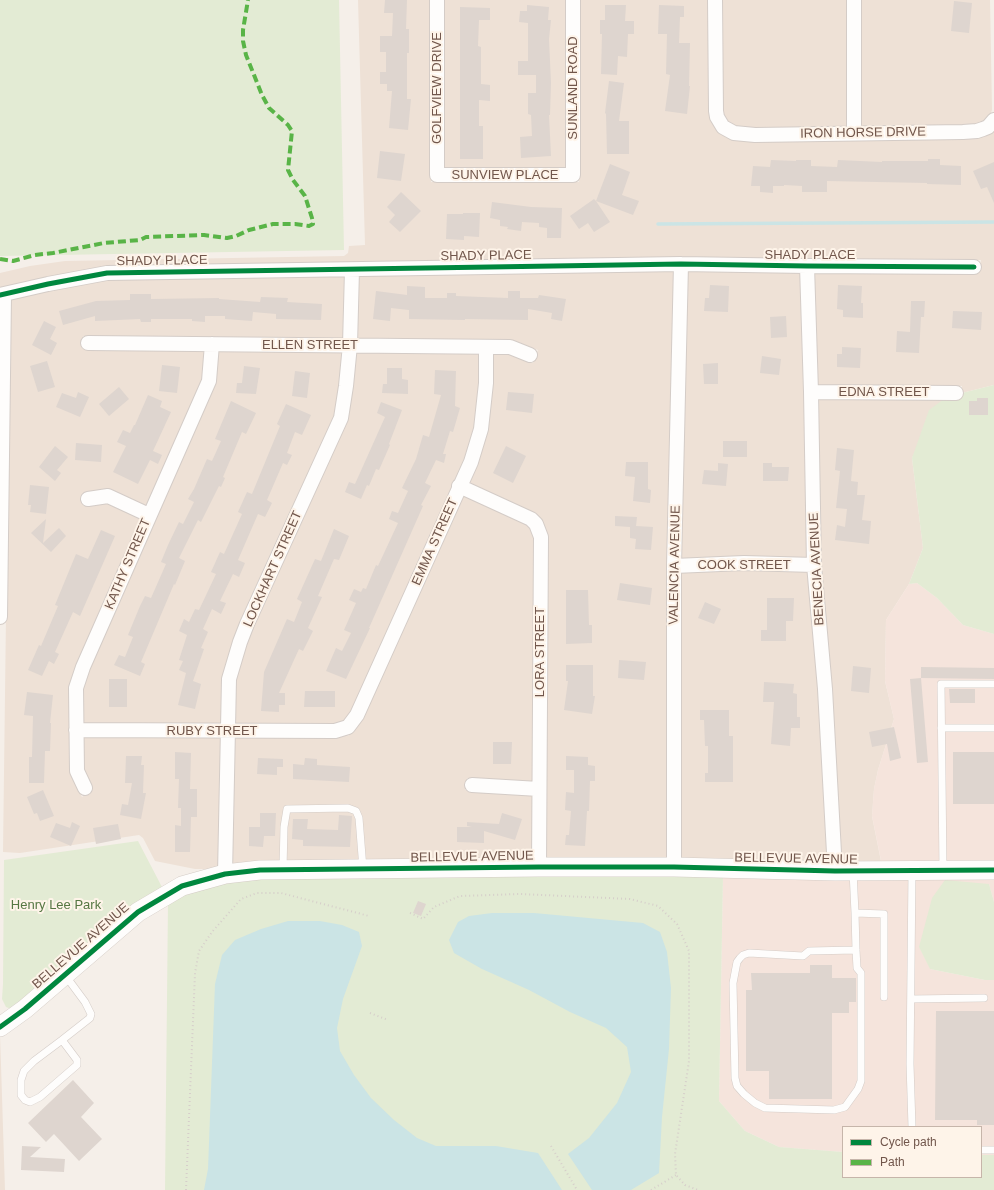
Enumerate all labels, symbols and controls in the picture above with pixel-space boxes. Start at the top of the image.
street label: GOLFVIEW DRIVE [429,32,445,144]
street label: SUNLAND ROAD [565,36,581,140]
street label: IRON HORSE DRIVE [800,124,926,142]
street label: SUNVIEW PLACE [452,167,558,183]
street label: SHADY PLACE [440,247,532,265]
street label: SHADY PLACE [764,247,856,263]
street label: SHADY PLACE [116,252,208,270]
street label: ELLEN STREET [262,337,358,353]
street label: EDNA STREET [838,384,930,400]
street label: EMMA STREET [409,496,461,588]
street label: VALENCIA AVENUE [666,505,684,625]
street label: LOCKHART STREET [240,509,306,629]
street label: BENECIA AVENUE [806,512,828,626]
street label: KATHY STREET [102,516,154,612]
street label: COOK STREET [697,557,791,573]
street label: LORA STREET [532,607,548,697]
street label: RUBY STREET [166,723,258,739]
street label: BELLEVUE AVENUE [410,848,534,866]
street label: BELLEVUE AVENUE [734,850,858,868]
park label: Henry Lee Park [11,897,101,913]
street label: BELLEVUE AVENUE [29,900,133,992]
legend [842,1126,982,1178]
text: Cycle path [880,1135,937,1149]
text: Path [880,1155,905,1169]

